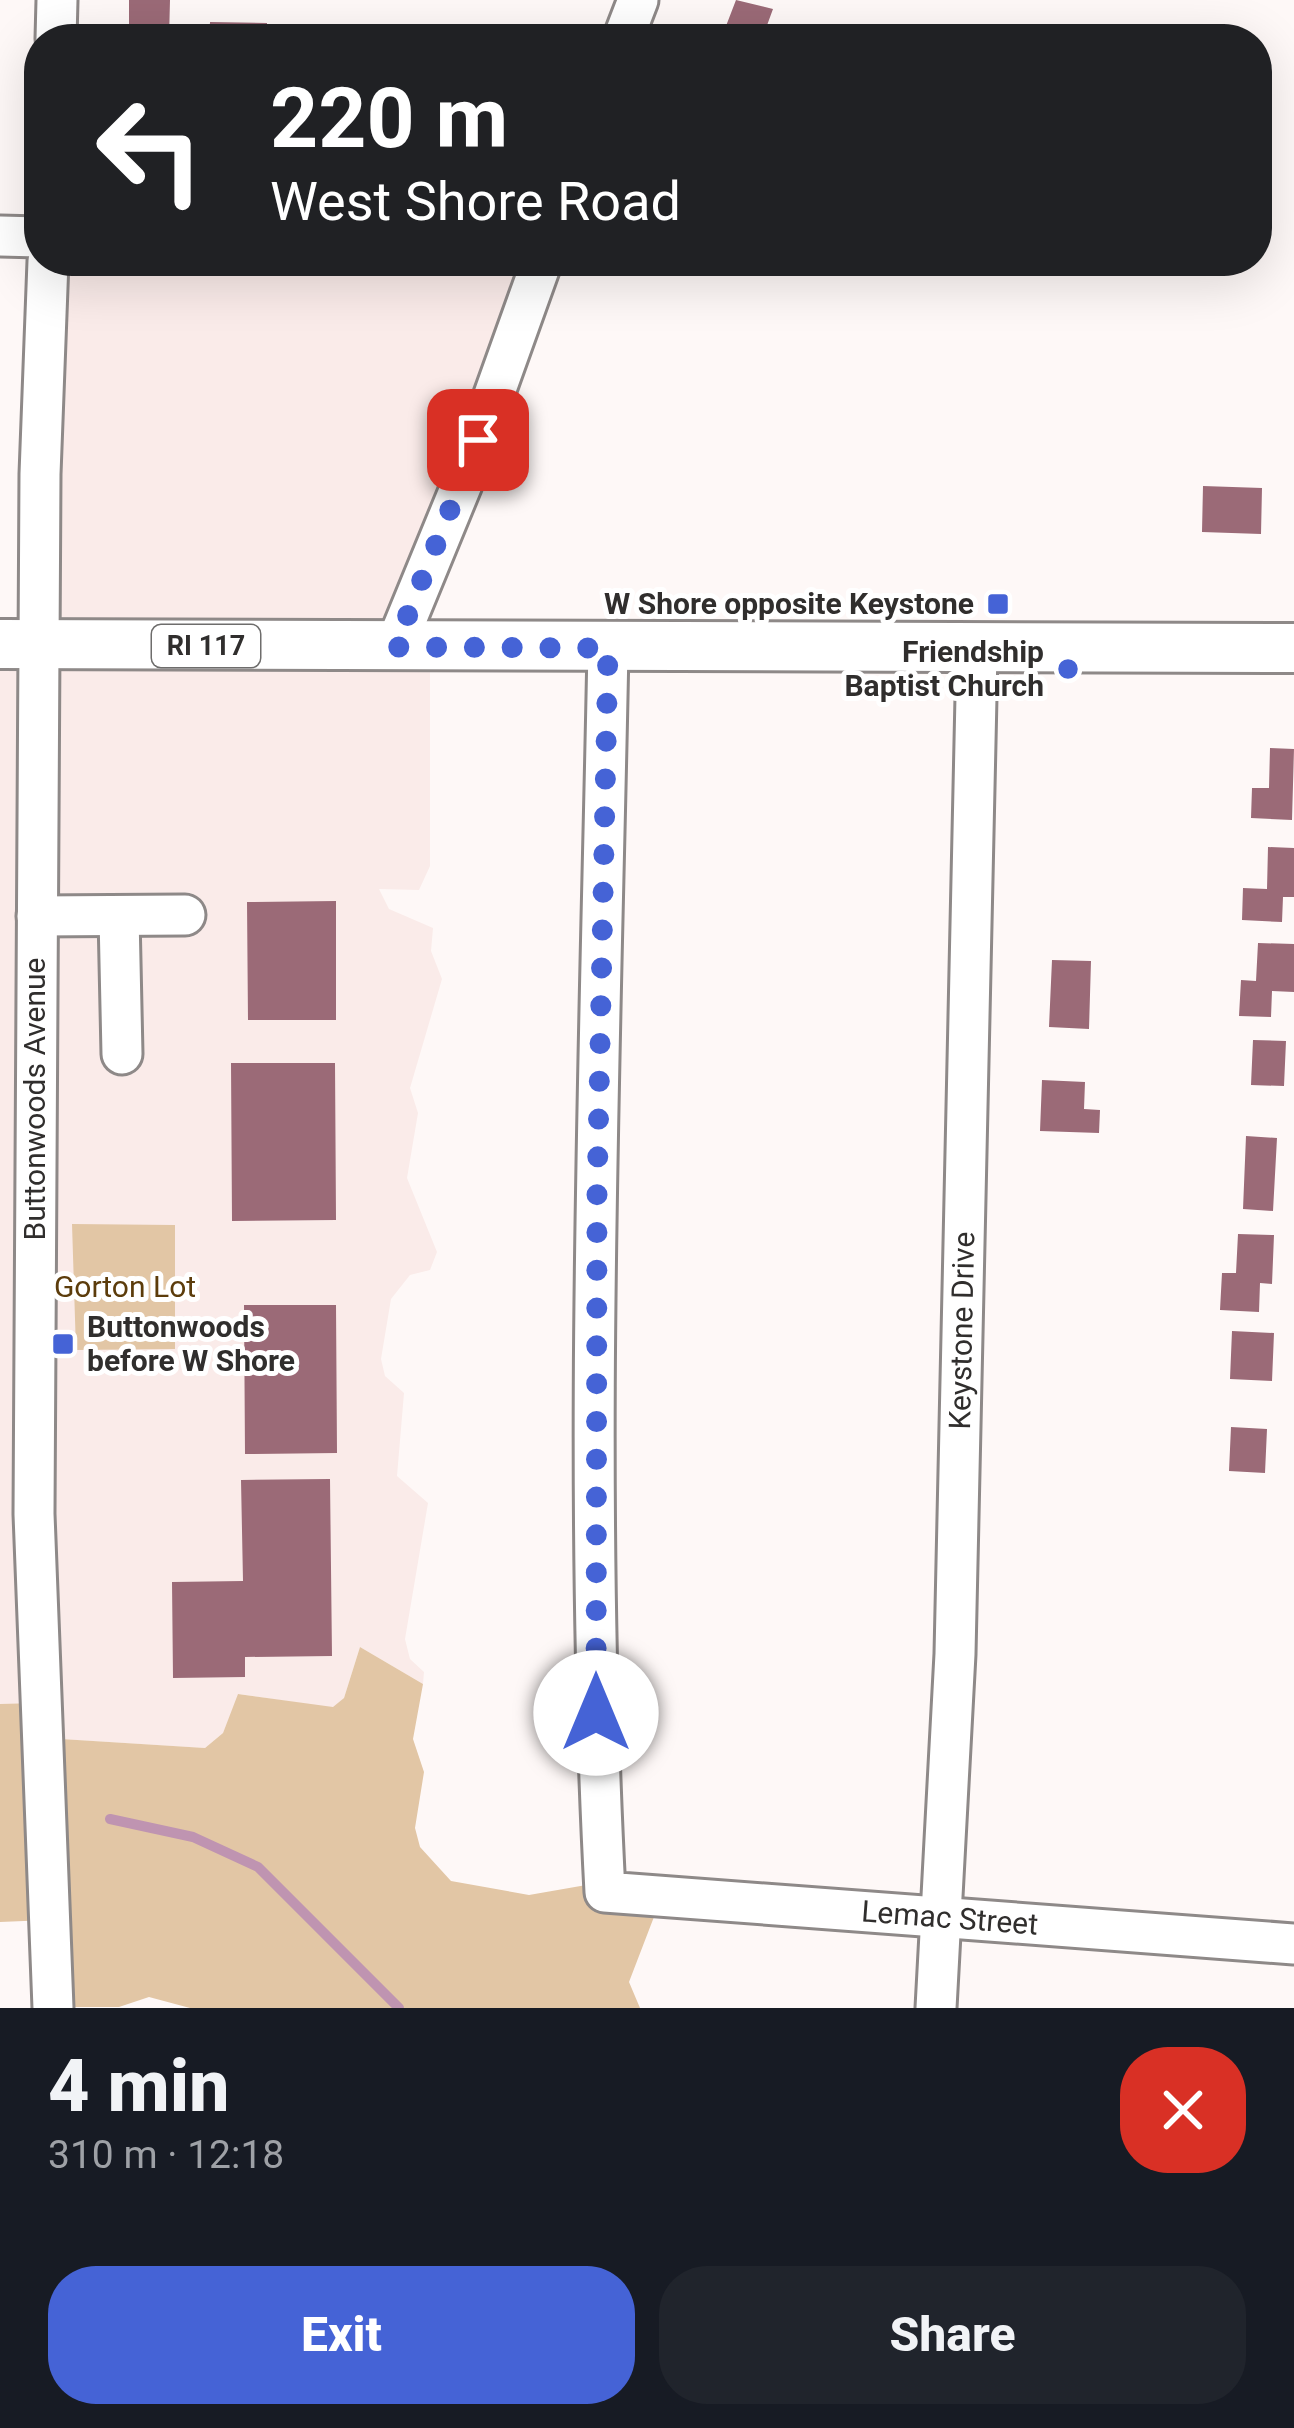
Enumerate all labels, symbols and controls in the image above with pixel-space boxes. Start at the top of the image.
text: 220 m [270,69,508,168]
icon: left [72,72,228,228]
text: West Shore Road [270,170,681,233]
pin [427,389,529,491]
icon: arrive [445,407,511,473]
place label: W Shore opposite Keystone [604,586,974,621]
marker: W Shore opposite Keystone [985,591,1011,617]
road number: RI 117 [152,625,260,667]
place label: Friendship Baptist Church [844,634,1044,703]
marker: Friendship Baptist Church [1055,656,1081,682]
street label: Buttonwoods Avenue [17,958,52,1240]
street label: Keystone Drive [942,1231,981,1430]
park label: Gorton Lot [54,1269,196,1304]
place label: Buttonwoods before W Shore [87,1309,295,1378]
marker: Buttonwoods before W Shore [50,1331,76,1357]
position arrow [533,1650,659,1776]
street label: Lemac Street [860,1893,1039,1942]
text: 4 min [48,2044,230,2129]
button: close [1120,2047,1246,2173]
text: 310 m · 12:18 [48,2132,284,2178]
button: Exit [48,2266,635,2404]
button: Share [659,2266,1246,2404]

